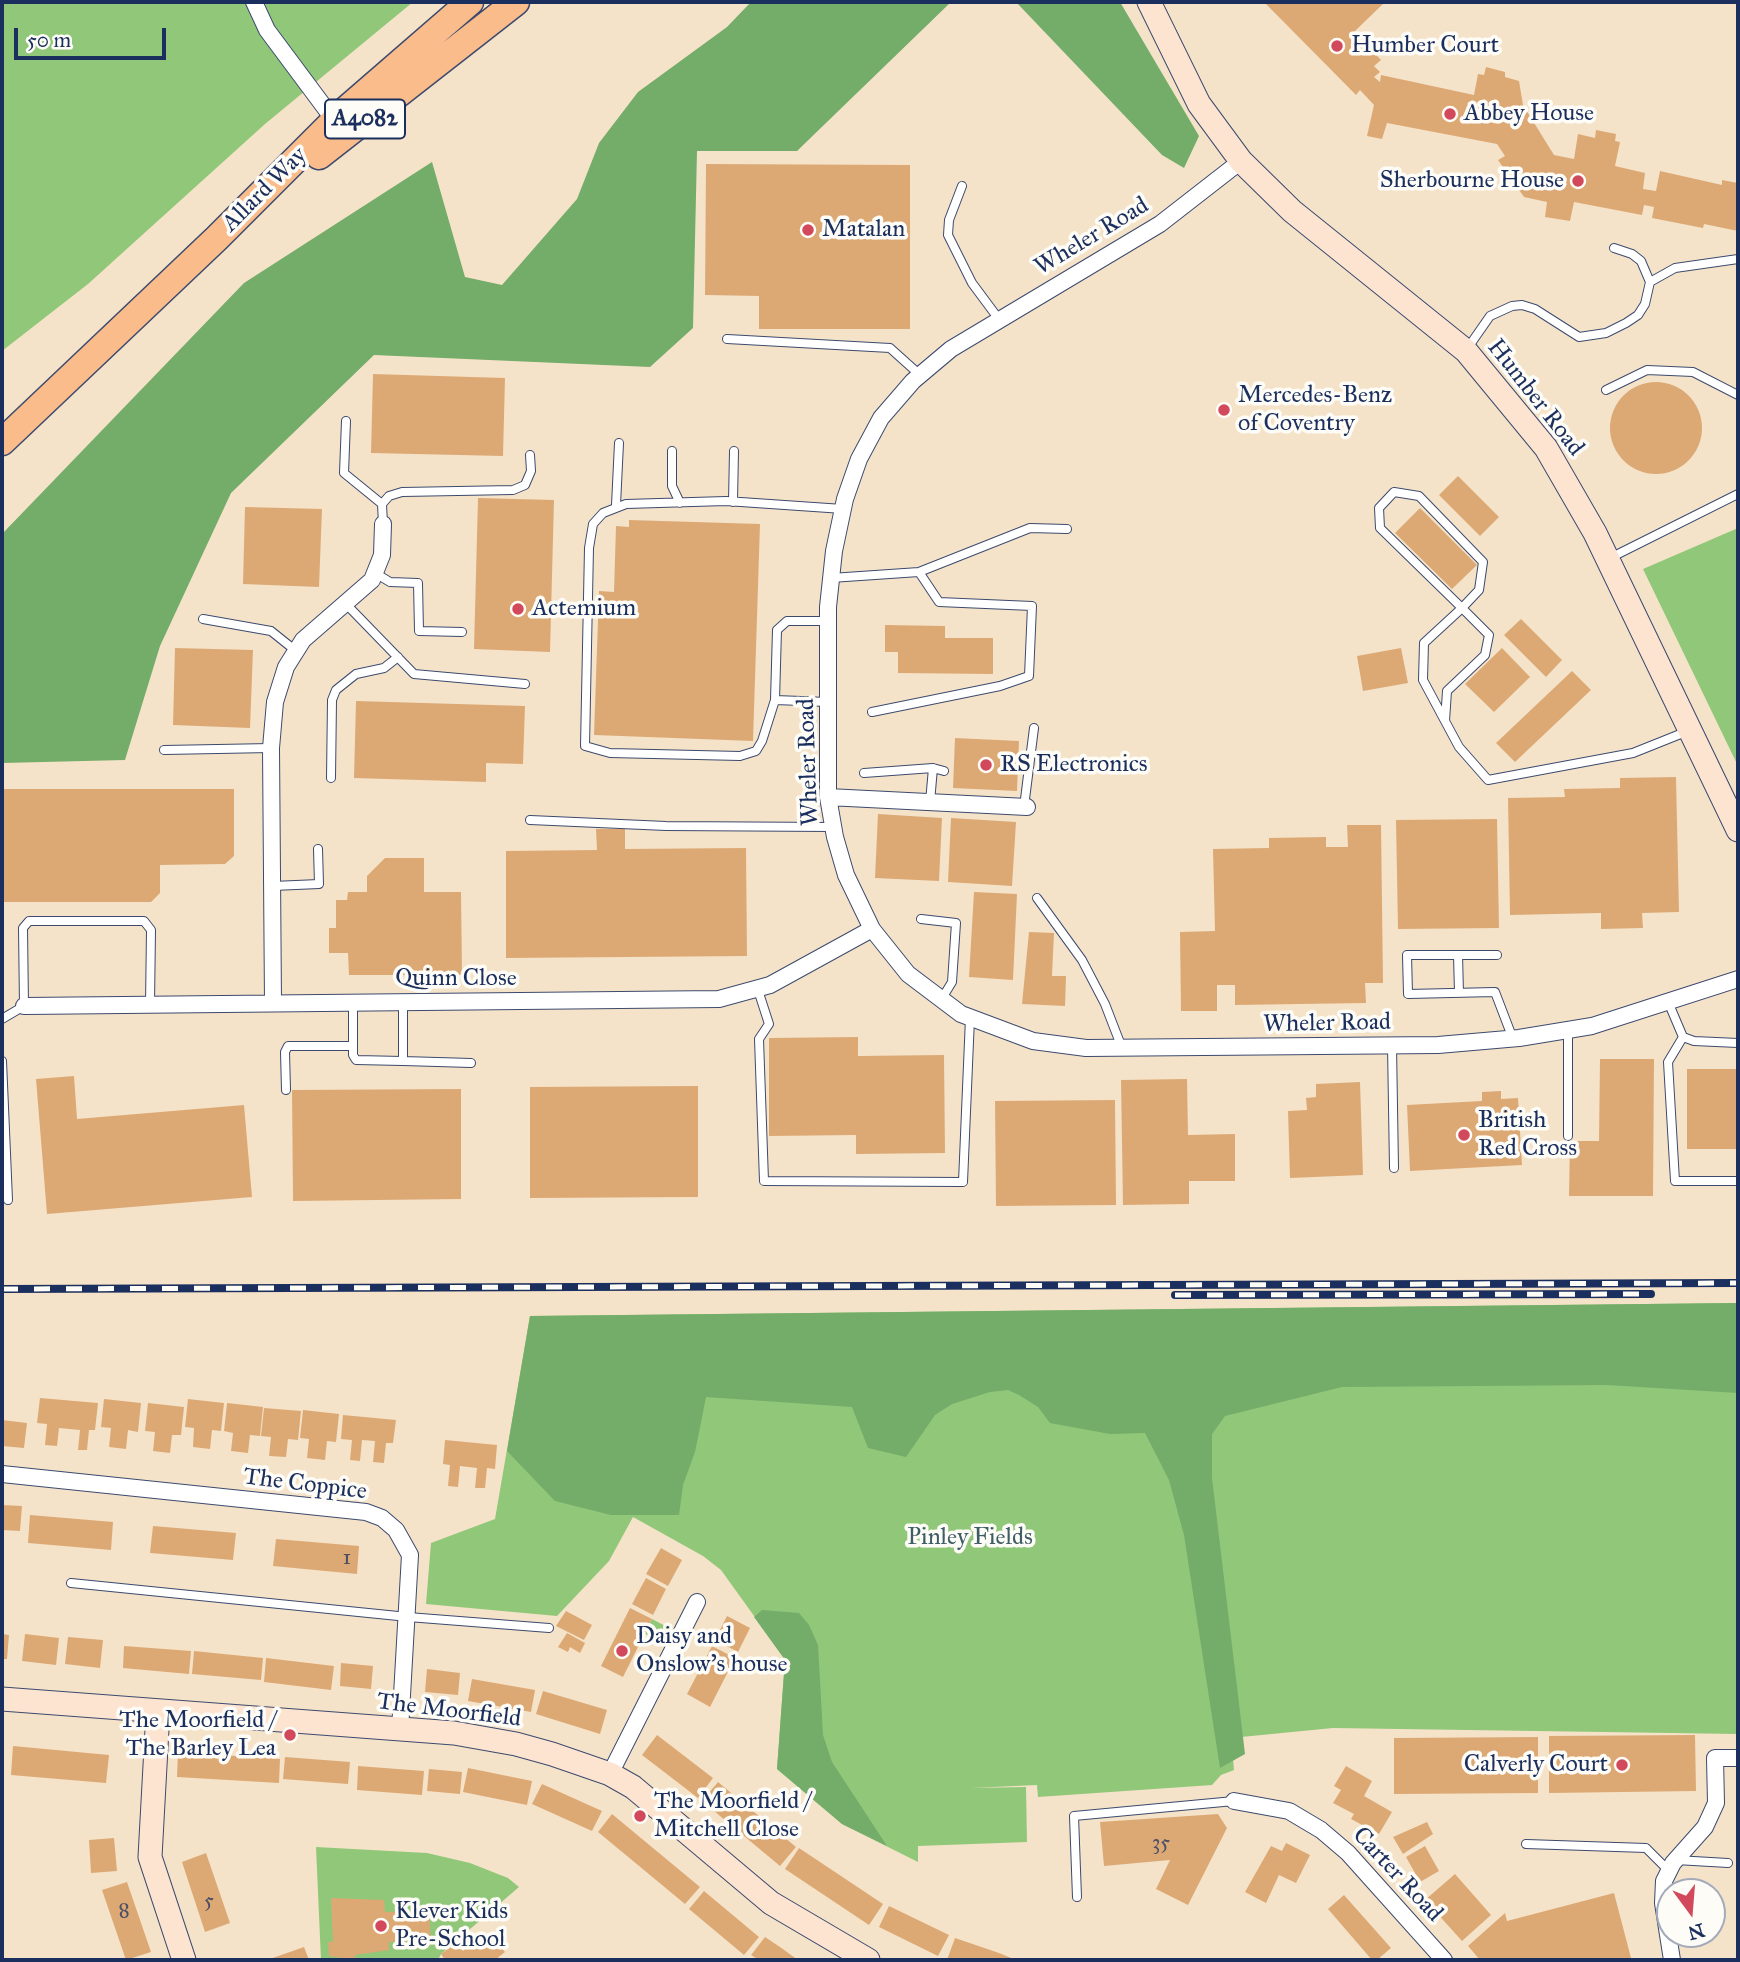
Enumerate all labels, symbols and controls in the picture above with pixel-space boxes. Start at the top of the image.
scale bar [18,14,170,58]
text: 50 m [27,27,71,53]
place label: Humber Court [1351,32,1499,60]
marker: Humber Court [1329,38,1345,54]
road number: A4082 [325,100,405,138]
place label: Abbey House [1464,100,1594,128]
marker: Abbey House [1442,106,1458,122]
street label: Allard Way [217,142,313,238]
place label: Sherbourne House [1380,167,1564,195]
marker: Sherbourne House [1570,173,1586,189]
street label: Wheler Road [1030,192,1154,282]
place label: Matalan [822,216,905,244]
marker: Matalan [800,222,816,238]
street label: Humber Road [1480,334,1590,462]
place label: Mercedes-Benz of Coventry [1238,382,1392,438]
marker: Mercedes-Benz of Coventry [1216,402,1232,418]
place label: Actemium [532,595,636,623]
marker: Actemium [510,601,526,617]
street label: Wheler Road [792,698,826,826]
place label: RS Electronics [1000,751,1148,779]
marker: RS Electronics [978,757,994,773]
street label: Quinn Close [395,965,517,993]
street label: Wheler Road [1263,1008,1391,1040]
place label: British Red Cross [1478,1107,1577,1163]
marker: British Red Cross [1456,1127,1472,1143]
street label: The Coppice [242,1463,368,1507]
park label: Pinley Fields [907,1524,1033,1552]
house number: 1 [343,1546,351,1572]
place label: Daisy and Onslow's house [636,1623,787,1679]
marker: Daisy and Onslow's house [614,1643,630,1659]
street label: The Moorfield [375,1688,523,1734]
place label: The Moorfield / The Barley Lea [119,1707,276,1763]
marker: The Moorfield / The Barley Lea [282,1727,298,1743]
place label: Calverly Court [1464,1751,1608,1779]
marker: Calverly Court [1614,1757,1630,1773]
place label: The Moorfield / Mitchell Close [654,1788,811,1844]
marker: The Moorfield / Mitchell Close [632,1808,648,1824]
street label: Carter Road [1346,1822,1448,1928]
house number: 35 [1152,1831,1170,1857]
north arrow [1656,1878,1726,1948]
house number: 5 [204,1889,214,1915]
place label: Klever Kids Pre-School [395,1898,508,1954]
house number: 8 [118,1899,130,1925]
marker: Klever Kids Pre-School [373,1918,389,1934]
text: N [1685,1918,1707,1945]

